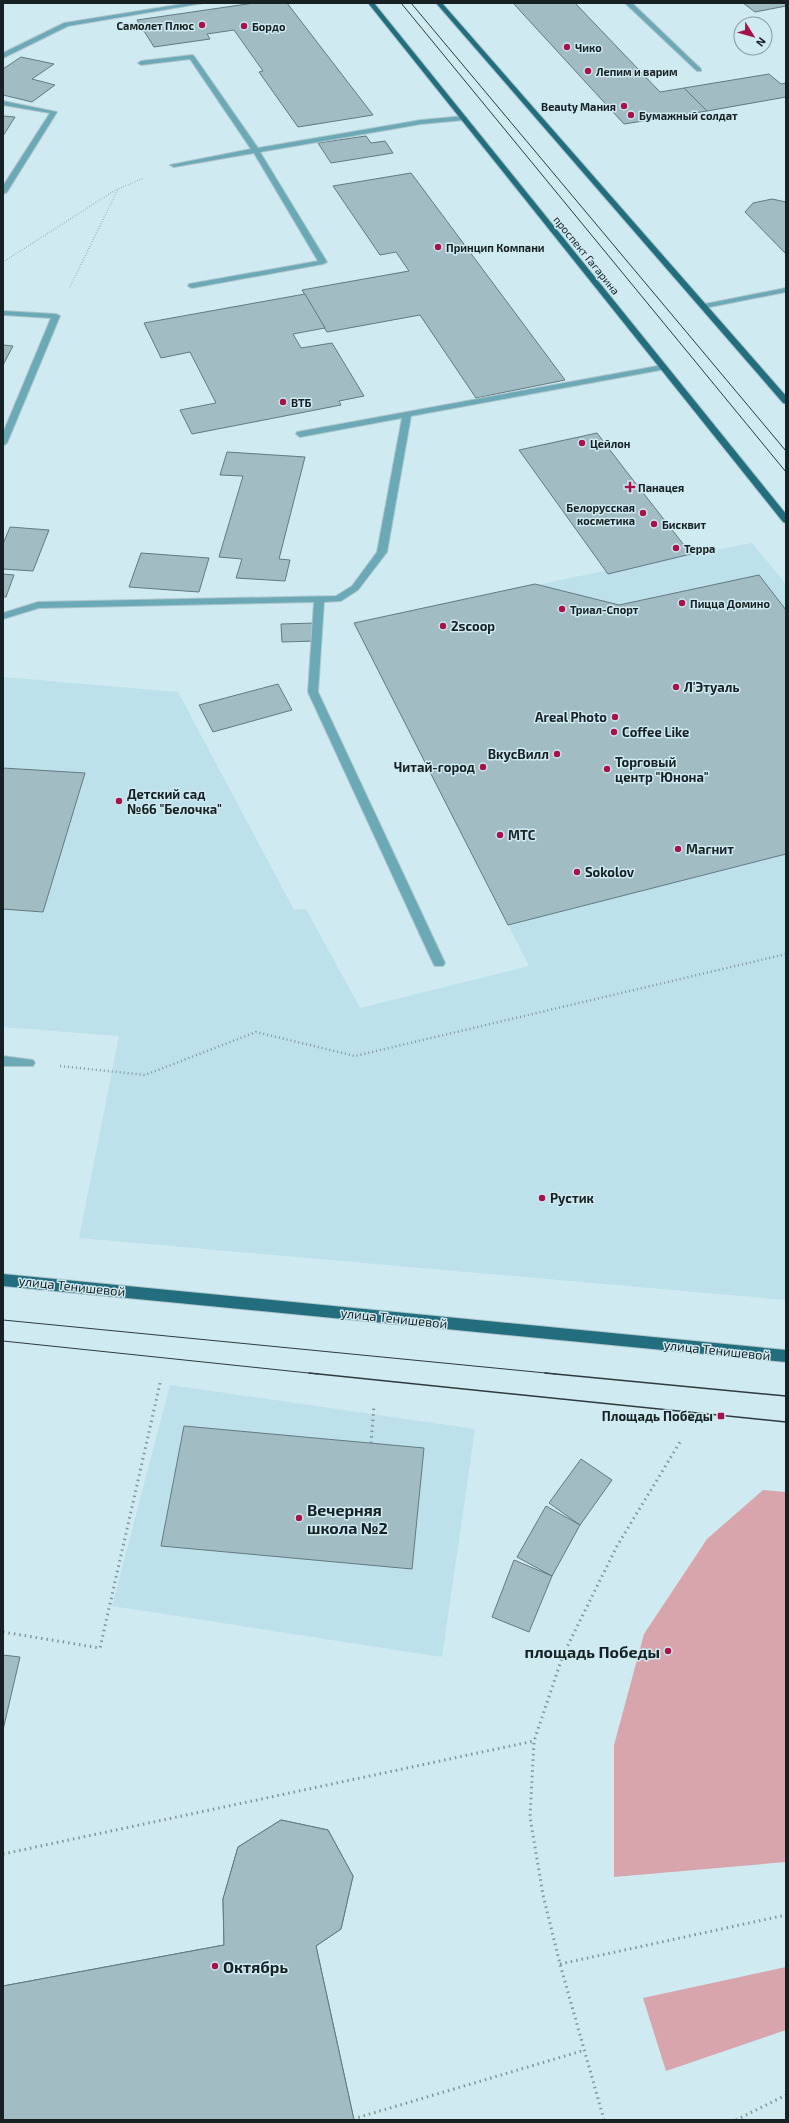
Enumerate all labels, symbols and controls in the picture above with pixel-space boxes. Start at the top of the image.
north arrow [733,16,773,56]
place label: Самолет Плюс [117,19,194,32]
marker: Самолет Плюс [197,20,207,30]
place label: Бордо [252,20,286,33]
marker: Бордо [239,21,249,31]
text: N [754,35,769,49]
place label: Чико [575,41,602,54]
marker: Чико [562,42,572,52]
place label: Лепим и варим [596,65,678,78]
marker: Лепим и варим [583,66,593,76]
place label: Beauty Мания [541,100,616,114]
marker: Beauty Мания [619,101,629,111]
place label: Бумажный солдат [639,109,738,122]
marker: Бумажный солдат [626,110,636,120]
street label: проспект Гагарина [551,213,623,297]
place label: Принцип Компани [446,241,545,254]
marker: Принцип Компани [433,242,443,252]
place label: ВТБ [291,396,312,409]
marker: ВТБ [278,397,288,407]
place label: Цейлон [590,437,630,450]
marker: Цейлон [577,438,587,448]
place label: Панацея [638,481,684,494]
marker: Панацея [625,482,635,492]
place label: Белорусская косметика [566,501,635,527]
marker: Белорусская косметика [638,508,648,518]
place label: Бисквит [662,518,706,531]
marker: Бисквит [649,519,659,529]
place label: Терра [684,542,715,555]
marker: Терра [671,543,681,553]
place label: Пицца Домино [690,597,770,610]
marker: Пицца Домино [677,598,687,608]
place label: Триал-Спорт [570,603,639,616]
marker: Триал-Спорт [557,604,567,614]
place label: 2scoop [451,618,495,634]
marker: 2scoop [438,621,448,631]
place label: Л'Этуаль [684,679,739,695]
marker: Л'Этуаль [671,682,681,692]
place label: Areal Photo [535,709,607,725]
marker: Areal Photo [610,712,620,722]
place label: Coffee Like [622,724,689,740]
marker: Coffee Like [609,727,619,737]
place label: ВкусВилл [488,746,549,762]
marker: ВкусВилл [552,749,562,759]
place label: Торговый центр "Юнона" [615,754,709,785]
place label: Читай-город [394,759,475,775]
marker: Читай-город [478,762,488,772]
marker: Торговый центр "Юнона" [602,764,612,774]
place label: Детский сад №66 "Белочка" [127,786,222,817]
marker: Детский сад №66 "Белочка" [114,796,124,806]
place label: МТС [508,827,536,843]
marker: МТС [495,830,505,840]
place label: Магнит [686,841,734,857]
marker: Магнит [673,844,683,854]
place label: Sokolov [585,864,635,880]
marker: Sokolov [572,867,582,877]
place label: Рустик [550,1190,595,1206]
marker: Рустик [537,1193,547,1203]
street label: улица Тенишевой [18,1272,126,1300]
street label: улица Тенишевой [340,1304,448,1332]
street label: улица Тенишевой [663,1336,771,1364]
place label: Площадь Победы [602,1408,713,1424]
marker: Площадь Победы [716,1411,726,1421]
place label: Вечерняя школа №2 [307,1500,388,1537]
marker: Вечерняя школа №2 [294,1513,304,1523]
place label: площадь Победы [525,1642,660,1661]
marker: площадь Победы [663,1646,673,1656]
place label: Октябрь [223,1957,288,1976]
marker: Октябрь [210,1961,220,1971]

